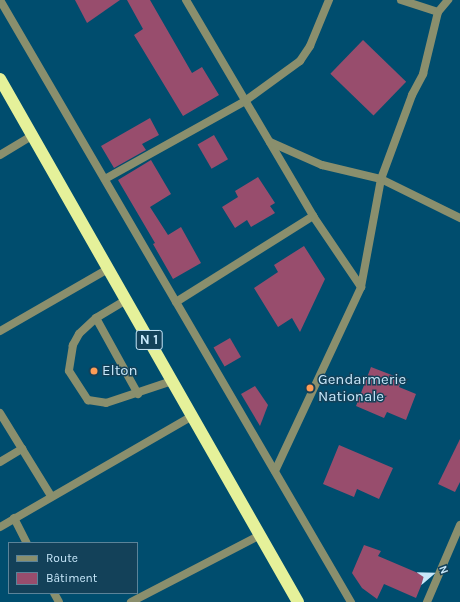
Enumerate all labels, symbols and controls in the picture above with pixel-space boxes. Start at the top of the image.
road number: N 1 [135,328,163,352]
place label: Elton [102,362,138,380]
marker: Elton [89,366,99,376]
place label: Gendarmerie Nationale [318,370,406,405]
marker: Gendarmerie Nationale [305,383,315,393]
legend [8,542,138,594]
text: Route [46,551,78,565]
north arrow [412,554,452,594]
text: N [436,564,451,576]
text: Bâtiment [46,571,97,585]

